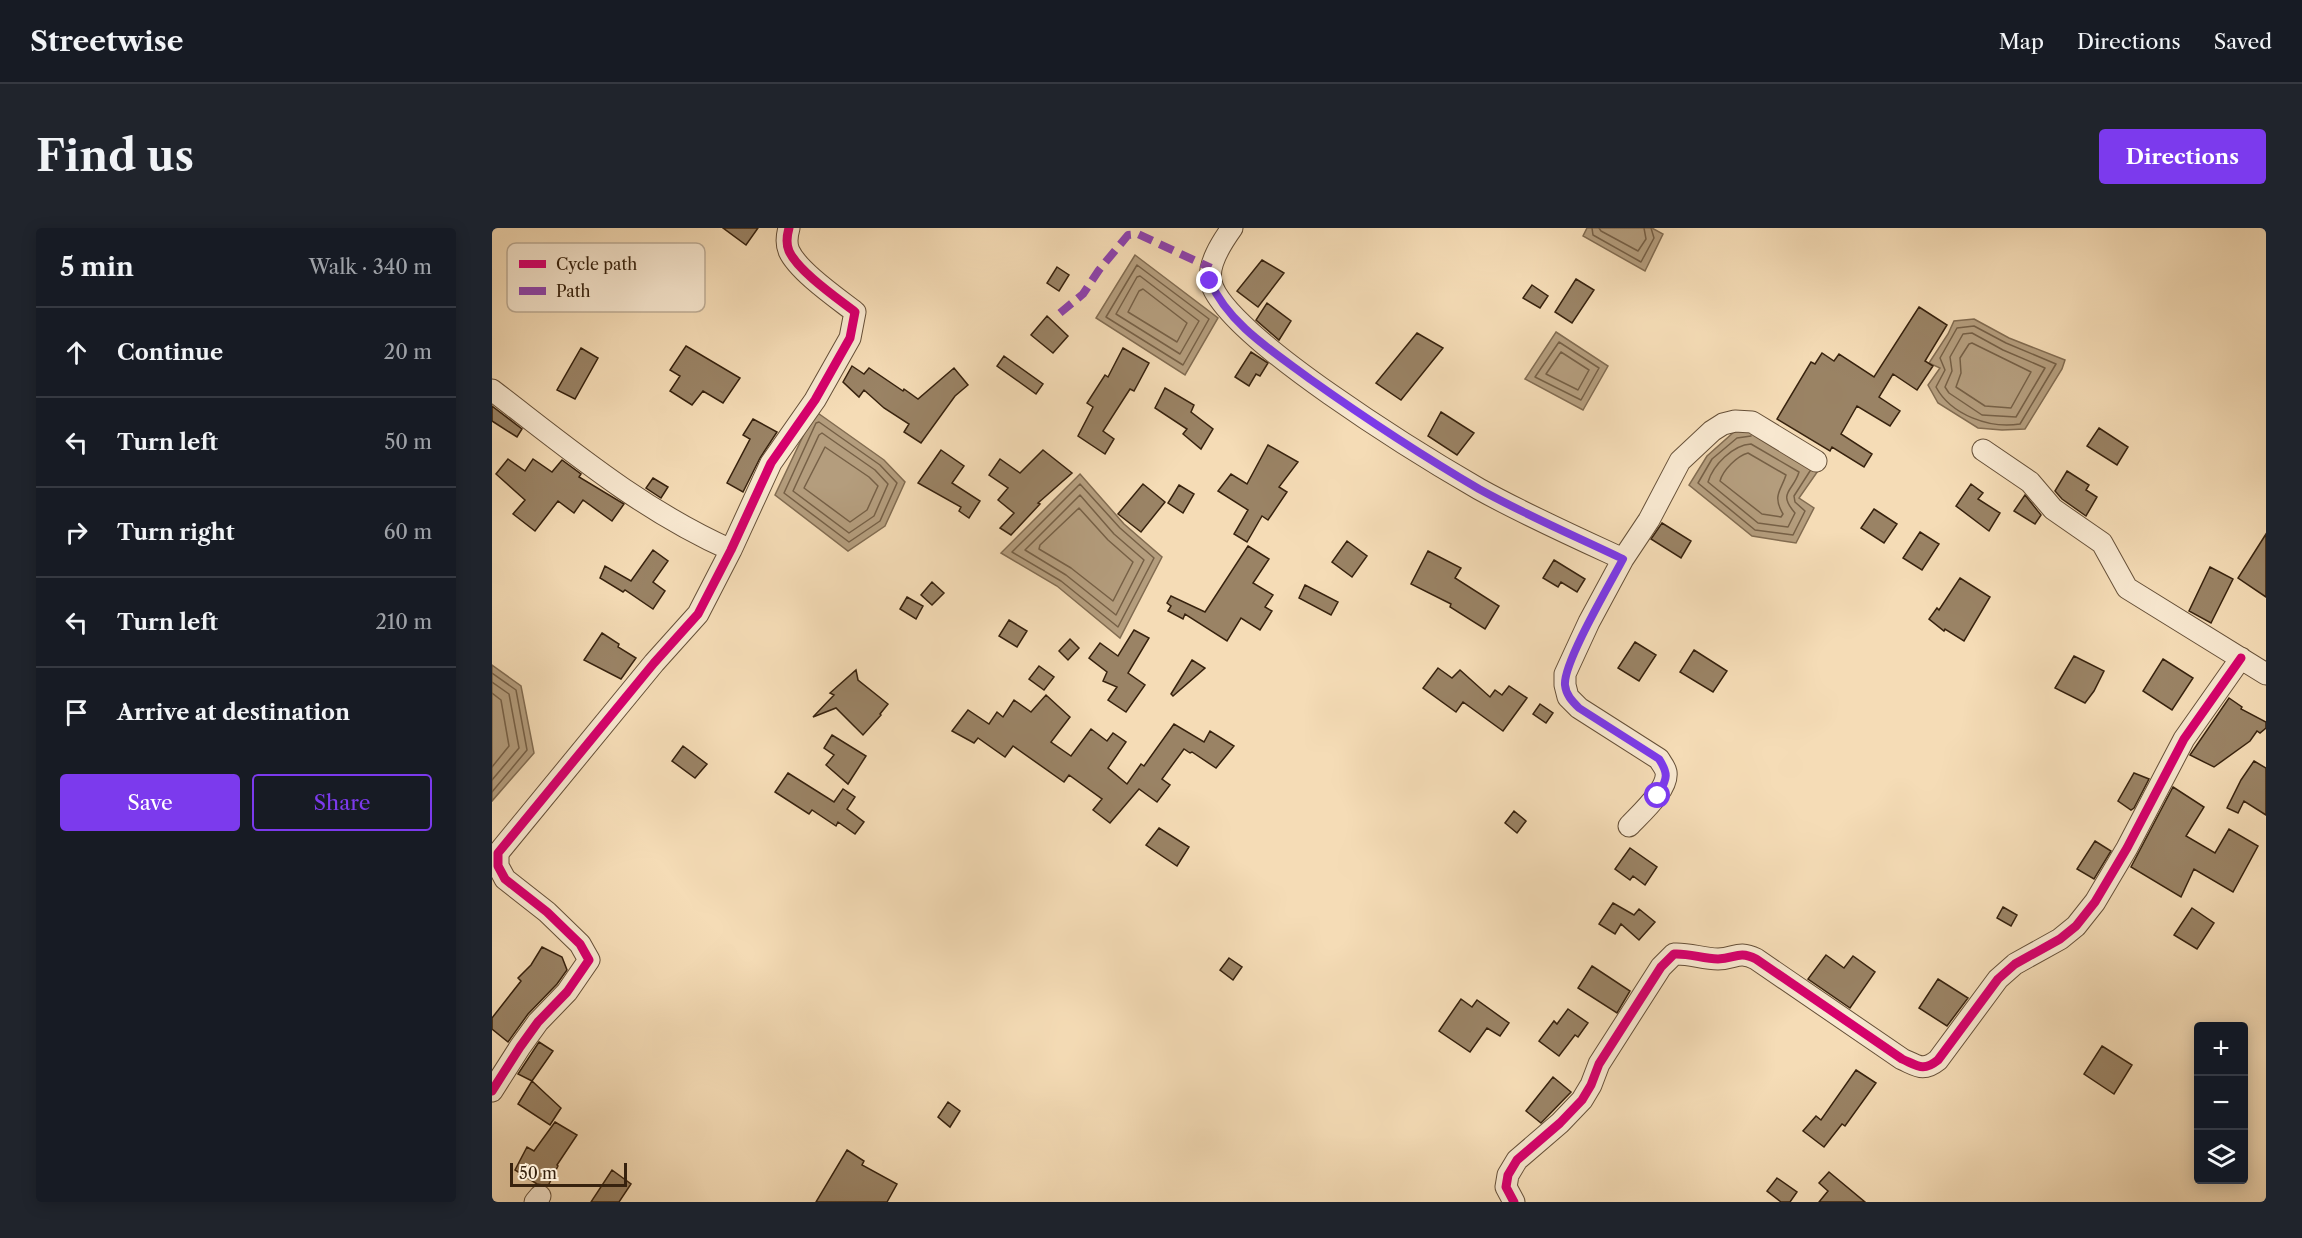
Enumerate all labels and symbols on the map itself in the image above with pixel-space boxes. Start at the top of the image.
legend [507,243,705,312]
text: Cycle path [556,254,637,274]
route end [1196,267,1222,293]
text: Path [556,281,590,301]
route start [1644,782,1670,808]
scale bar [510,1160,627,1188]

